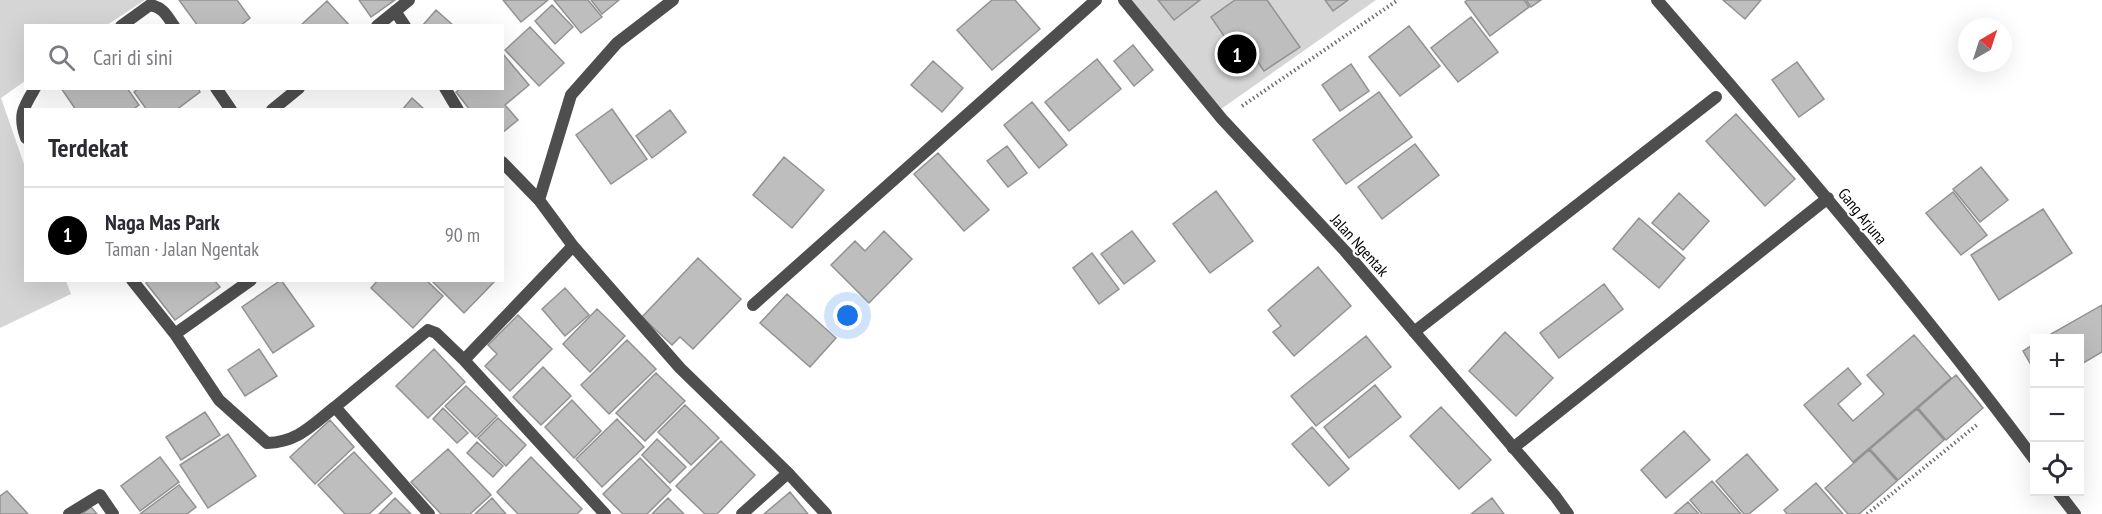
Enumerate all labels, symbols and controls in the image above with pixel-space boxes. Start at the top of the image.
north arrow [1958,18,2012,72]
search box [24,24,504,90]
pin: 1 [1218,32,1256,76]
icon: search [45,41,78,74]
text: Cari di sini [93,43,173,71]
text: Terdekat [48,131,128,164]
street label: Gang Arjuna [1834,184,1892,248]
text: Naga Mas Park [105,208,220,236]
street label: Jalan Ngentak [1326,209,1394,281]
text: 1 [63,222,72,248]
text: 90 m [445,222,480,248]
text: Taman · Jalan Ngentak [105,236,259,262]
your location [833,301,862,330]
map controls [2030,334,2084,496]
button: + [2030,334,2084,388]
button: − [2030,388,2084,442]
button: locate [2030,442,2084,496]

